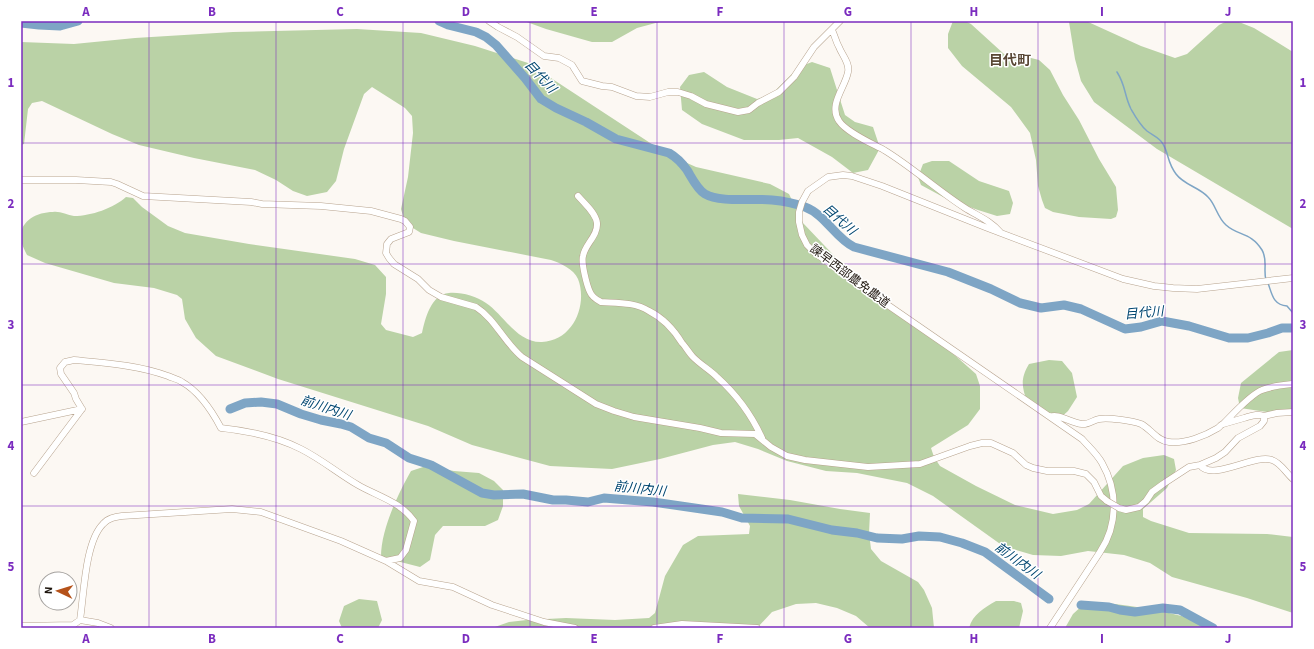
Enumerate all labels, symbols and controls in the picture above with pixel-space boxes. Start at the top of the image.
text: A [81,3,90,21]
text: B [208,3,216,21]
text: C [336,3,344,21]
text: D [462,3,470,21]
text: E [590,3,598,21]
text: F [717,3,724,21]
text: G [844,3,852,21]
text: H [970,3,978,21]
text: I [1100,3,1104,21]
text: J [1225,3,1231,21]
district label: 目代町 [989,51,1031,71]
water label: 目代川 [520,56,562,99]
text: 1 [8,74,15,92]
text: 1 [1300,74,1307,92]
text: 2 [8,195,15,213]
text: 2 [1300,195,1307,213]
water label: 目代川 [819,200,861,241]
street label: 諫早西部農免農道 [806,241,893,312]
water label: 目代川 [1124,302,1166,324]
text: 3 [8,316,15,334]
text: 3 [1300,316,1307,334]
water label: 前川内川 [298,391,355,425]
text: 4 [8,437,15,455]
text: 4 [1300,437,1307,455]
water label: 前川内川 [613,477,669,501]
water label: 前川内川 [991,538,1045,585]
text: 5 [8,558,15,576]
text: 5 [1300,558,1307,576]
north arrow [38,571,78,611]
text: N [41,586,56,595]
text: A [81,630,90,648]
text: B [208,630,216,648]
text: C [336,630,344,648]
text: D [462,630,470,648]
text: E [590,630,598,648]
text: F [717,630,724,648]
text: G [844,630,852,648]
text: H [970,630,978,648]
text: I [1100,630,1104,648]
text: J [1225,630,1231,648]

